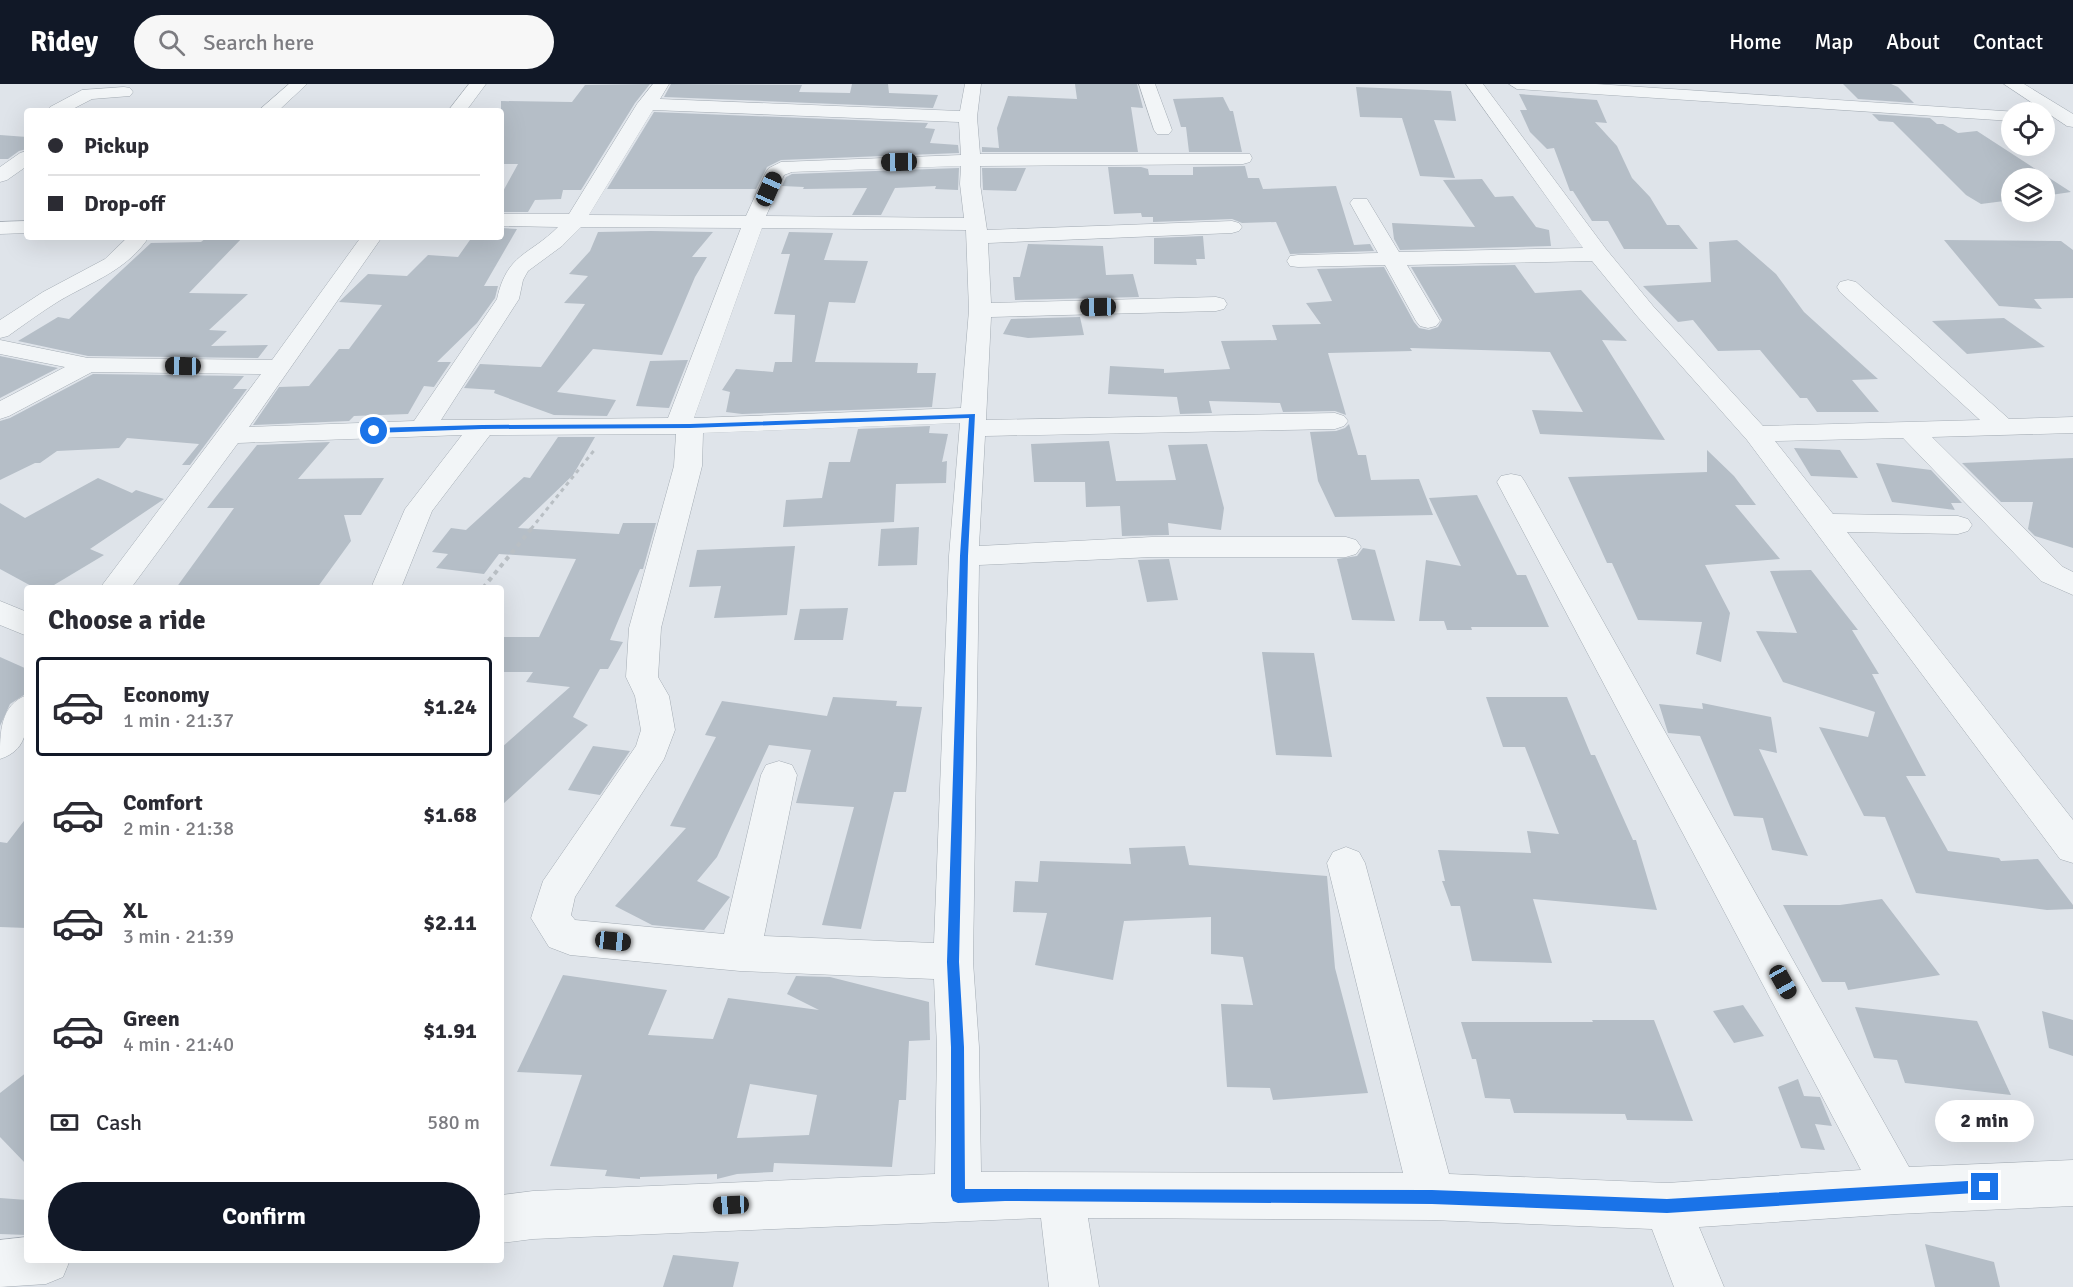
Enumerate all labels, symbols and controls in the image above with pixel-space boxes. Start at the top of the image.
search box [134,15,554,69]
text: Ridey [30,25,98,59]
icon: search [155,26,188,59]
text: Search here [203,29,314,56]
text: Home [1729,29,1782,55]
text: Map [1815,29,1853,55]
text: About [1886,29,1940,55]
text: Contact [1973,29,2043,55]
map controls [2001,102,2055,222]
button: locate [2001,102,2055,156]
text: Pickup [84,132,149,159]
car [881,153,917,171]
button: layers [2001,168,2055,222]
car [753,169,785,209]
text: Drop-off [84,190,165,217]
car [1080,298,1116,316]
car [165,357,201,375]
route start [360,417,387,444]
text: Choose a ride [48,604,206,637]
icon: car [51,680,105,734]
text: Economy [123,681,209,708]
text: $1.24 [423,693,477,720]
text: 1 min · 21:37 [123,708,234,733]
icon: car [51,788,105,842]
text: Comfort [123,789,203,816]
text: $1.68 [423,801,477,828]
text: 2 min · 21:38 [123,816,234,841]
icon: car [51,896,105,950]
text: XL [123,897,148,924]
text: $2.11 [423,909,477,936]
text: 3 min · 21:39 [123,924,234,949]
car [594,930,632,952]
car [1766,962,1800,1002]
icon: car [51,1004,105,1058]
text: Green [123,1005,180,1032]
text: $1.91 [423,1017,477,1044]
text: 4 min · 21:40 [123,1032,234,1057]
callout: 2 min [1936,1100,2034,1142]
icon: cash [48,1106,81,1139]
text: 2 min [1960,1108,2009,1133]
text: Cash [96,1109,142,1136]
text: 580 m [427,1110,480,1135]
route end [1971,1173,1998,1200]
button: Confirm [48,1182,480,1251]
car [713,1195,749,1215]

